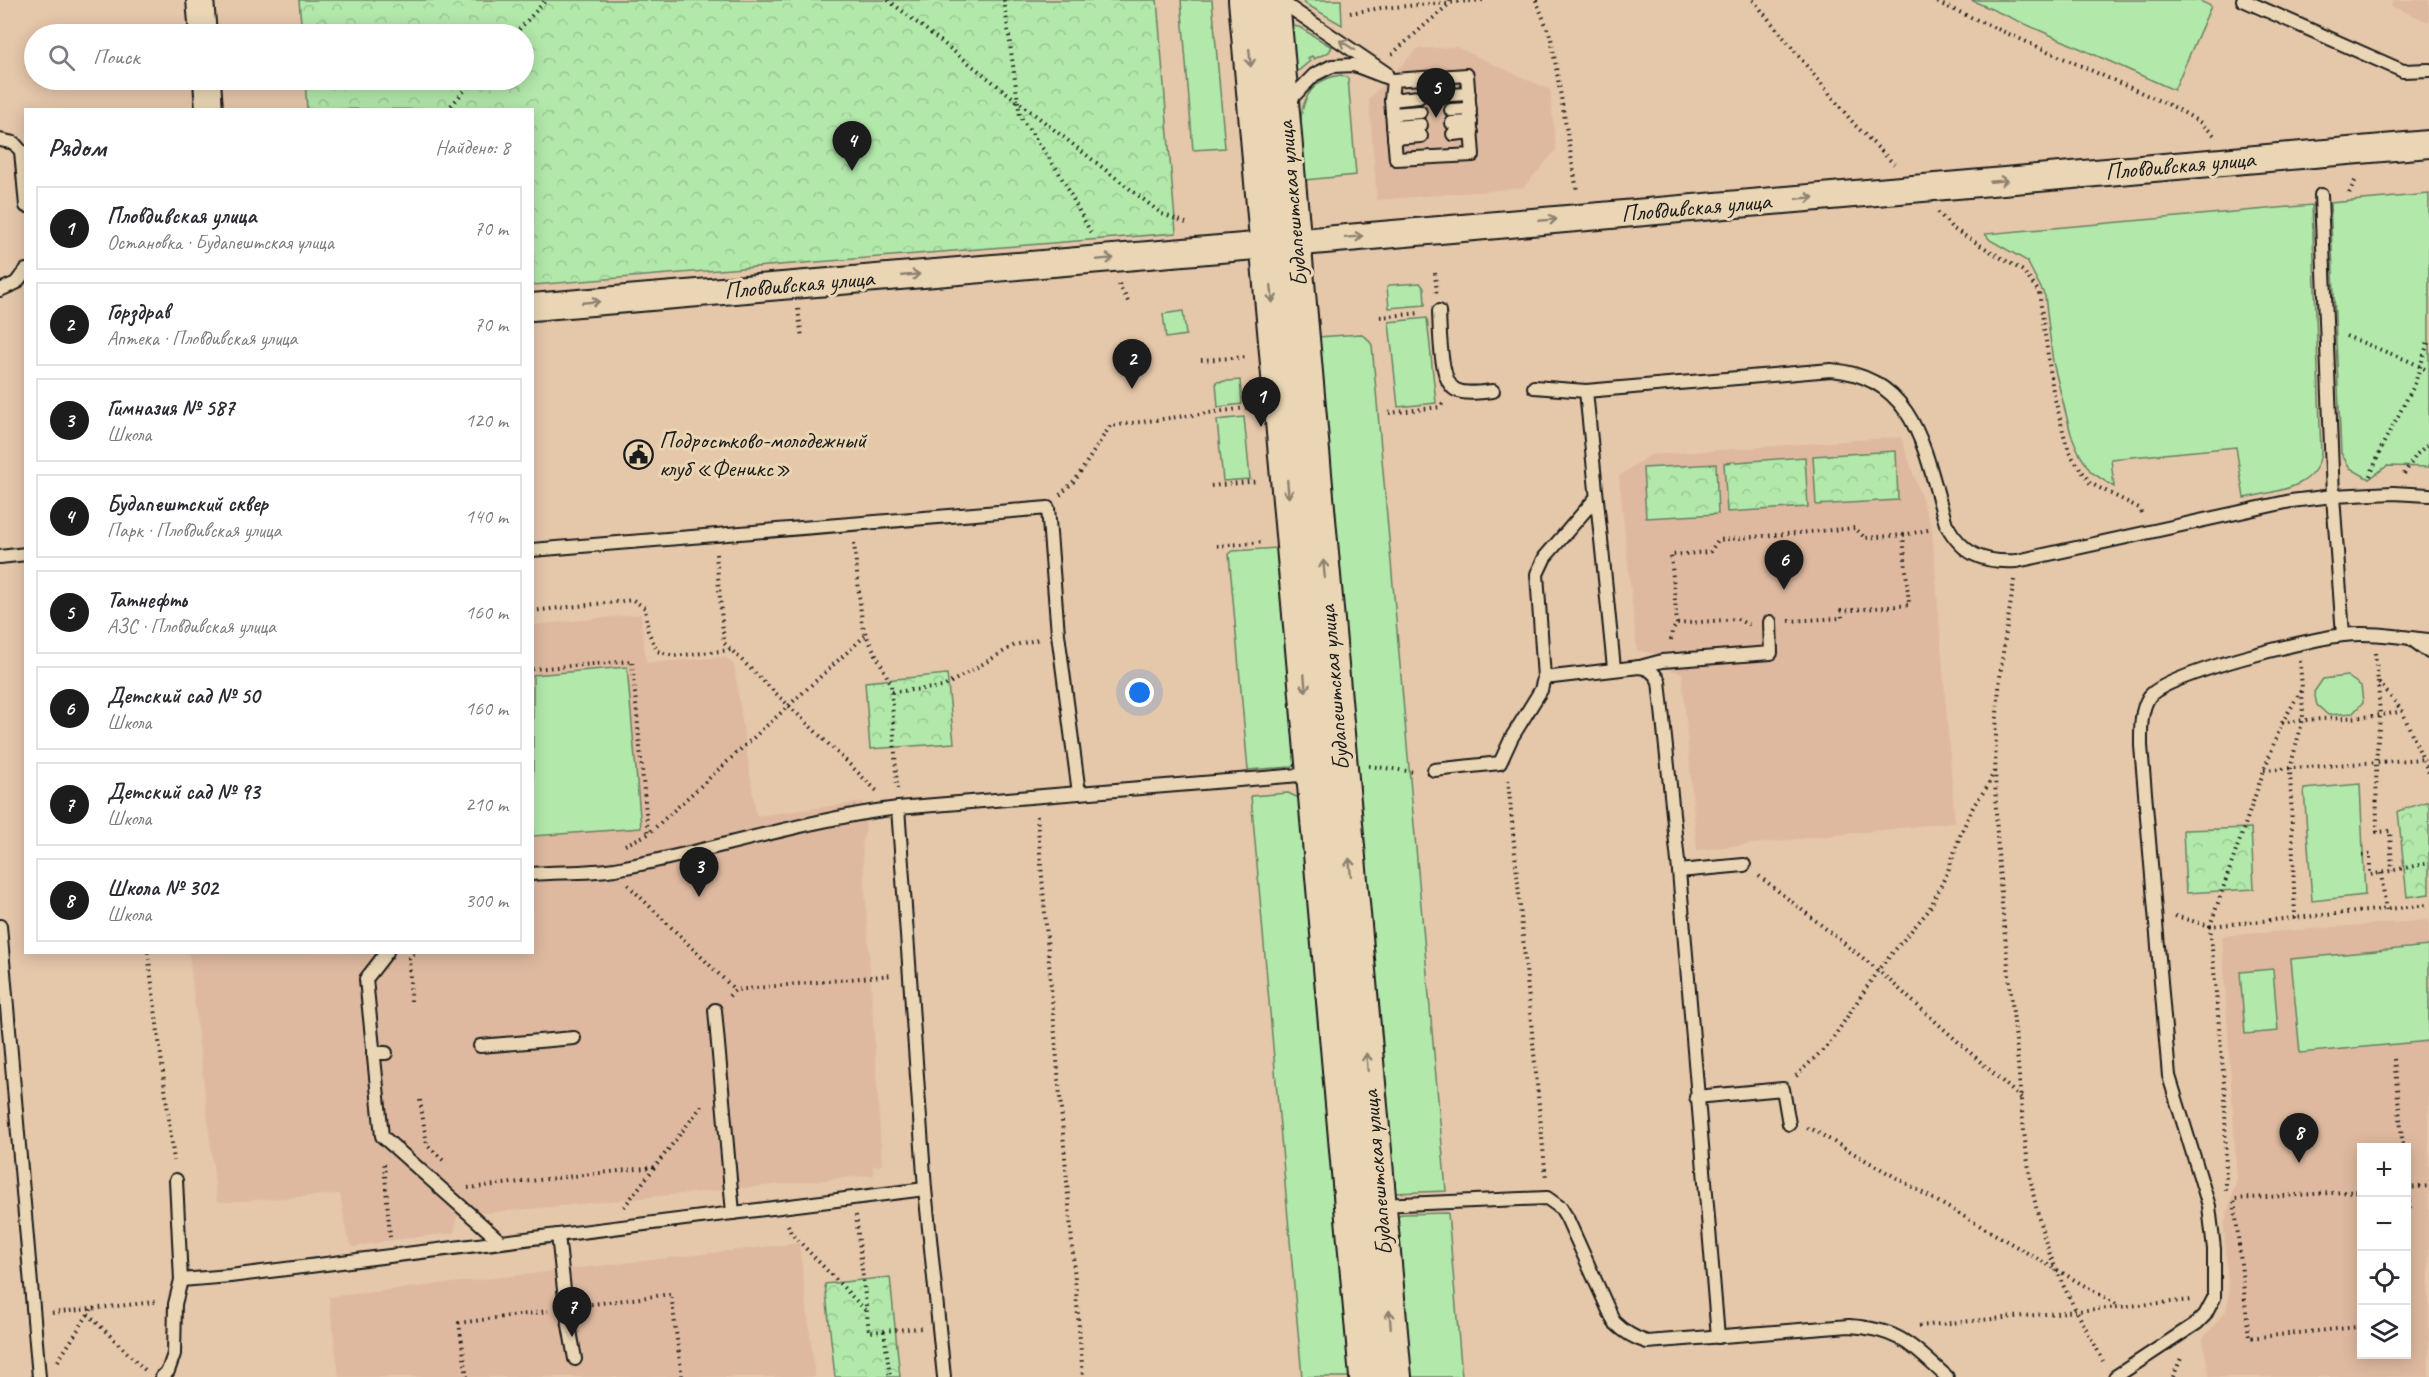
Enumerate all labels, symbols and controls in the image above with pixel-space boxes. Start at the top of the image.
search box [24,24,534,90]
one-way arrow [1339,38,1356,50]
icon: search [45,41,78,74]
text: Поиск [93,43,139,71]
one-way arrow [1245,48,1256,68]
pin: 5 [1416,68,1456,118]
street label: Будапештская улица [1270,119,1314,288]
pin: 4 [832,122,872,171]
text: Рядом [48,131,106,164]
text: Найдено: 8 [435,135,510,160]
street label: Пловдивская улица [2104,143,2258,186]
one-way arrow [1989,175,2009,186]
street label: Пловдивская улица [1620,185,1774,228]
one-way arrow [1794,192,1814,203]
text: Пловдивская улица [107,202,256,230]
one-way arrow [1537,214,1557,225]
text: 1 [65,216,74,241]
text: 70 m [474,216,508,241]
text: Остановка · Будапештская улица [107,230,334,255]
one-way arrow [1343,231,1363,242]
one-way arrow [1095,253,1114,264]
street label: Пловдивская улица [723,262,877,305]
one-way arrow [900,269,920,280]
one-way arrow [1267,284,1278,304]
one-way arrow [580,296,600,307]
text: Горздрав [107,298,170,326]
text: 2 [65,312,74,337]
text: 70 m [474,312,508,337]
text: Аптека · Пловдивская улица [107,326,297,351]
pin: 2 [1112,340,1152,389]
pin: 1 [1242,378,1280,427]
text: Гимназия № 587 [107,394,234,422]
text: 3 [65,408,74,433]
text: 120 m [465,408,508,433]
text: Школа [107,422,151,447]
place label: Подростково-молодежный клуб «Феникс» [659,425,868,483]
public building icon: Подростково-молодежный клуб «Феникс» [622,438,654,470]
one-way arrow [1283,478,1294,498]
text: Будапештский сквер [107,490,268,518]
text: 4 [65,504,74,529]
text: 140 m [465,504,508,529]
text: Парк · Пловдивская улица [107,518,281,543]
pin: 6 [1764,540,1804,590]
one-way arrow [1318,559,1329,579]
text: Татнефть [107,586,187,614]
text: 5 [65,600,74,625]
text: 160 m [465,600,508,625]
street label: Будапештская улица [1312,603,1356,772]
text: АЗС · Пловдивская улица [107,614,276,639]
one-way arrow [1300,672,1311,692]
your location [1125,678,1154,707]
text: Детский сад № 50 [107,682,260,710]
text: 6 [65,696,74,721]
text: 160 m [465,696,508,721]
text: Школа [107,710,151,735]
text: Детский сад № 93 [107,778,260,806]
text: 7 [65,792,74,817]
text: 210 m [465,792,508,817]
text: Школа [107,806,151,831]
pin: 3 [680,848,718,897]
one-way arrow [1344,858,1355,878]
text: Школа № 302 [107,874,218,902]
text: 8 [65,888,74,913]
text: 300 m [465,888,508,913]
text: Школа [107,902,151,927]
one-way arrow [1361,1052,1372,1072]
street label: Будапештская улица [1355,1088,1399,1257]
pin: 8 [2280,1114,2318,1163]
map controls [2357,1143,2411,1359]
button: + [2357,1143,2411,1197]
button: − [2357,1197,2411,1251]
button: locate [2357,1251,2411,1305]
pin: 7 [552,1288,592,1337]
button: layers [2357,1305,2411,1359]
one-way arrow [1384,1309,1395,1329]

